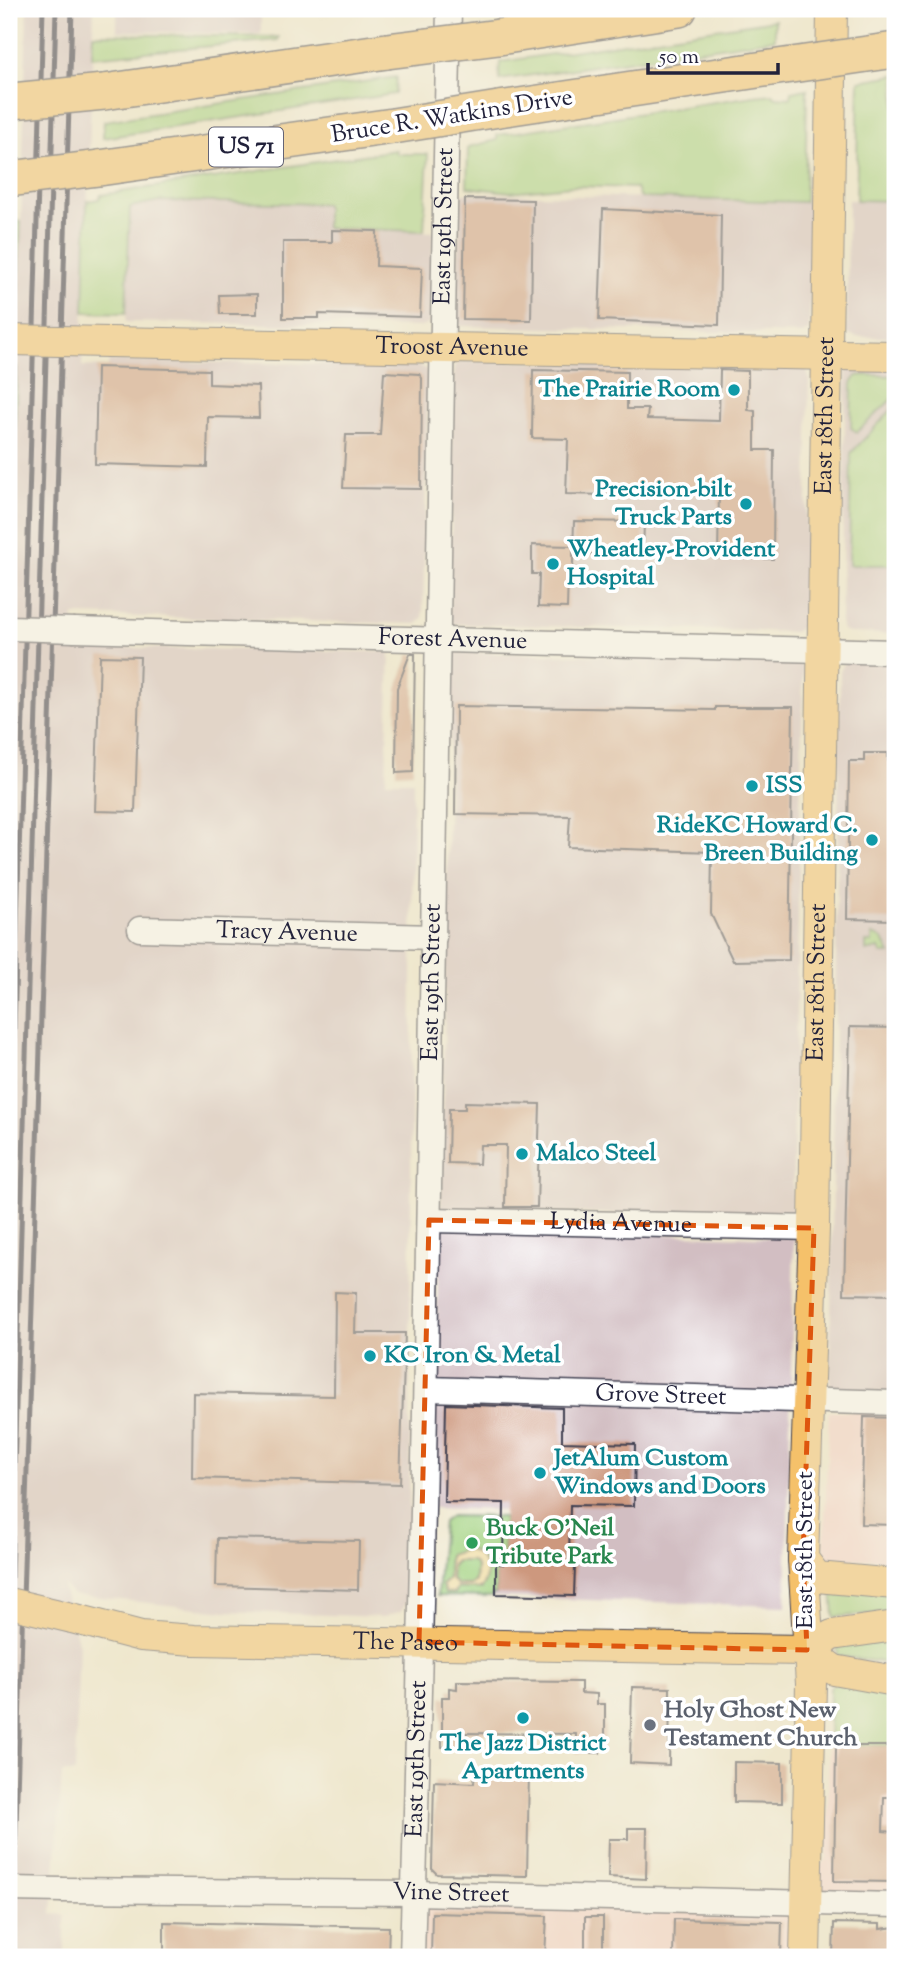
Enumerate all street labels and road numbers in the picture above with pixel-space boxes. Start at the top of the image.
street label: Bruce R. Watkins Drive [329,81,575,153]
road number: US 71 [209,128,283,166]
street label: East 19th Street [426,147,463,305]
street label: Troost Avenue [375,330,529,366]
street label: East 18th Street [808,336,844,495]
street label: Forest Avenue [378,621,528,659]
street label: East 19th Street [414,903,451,1061]
street label: East 18th Street [799,903,836,1062]
street label: Tracy Avenue [216,914,358,952]
street label: Lydia Avenue [550,1206,692,1242]
street label: Grove Street [595,1377,727,1415]
street label: East 18th Street [789,1471,823,1629]
street label: The Paseo [353,1626,458,1661]
street label: East 19th Street [398,1680,436,1838]
street label: Vine Street [392,1876,510,1912]

